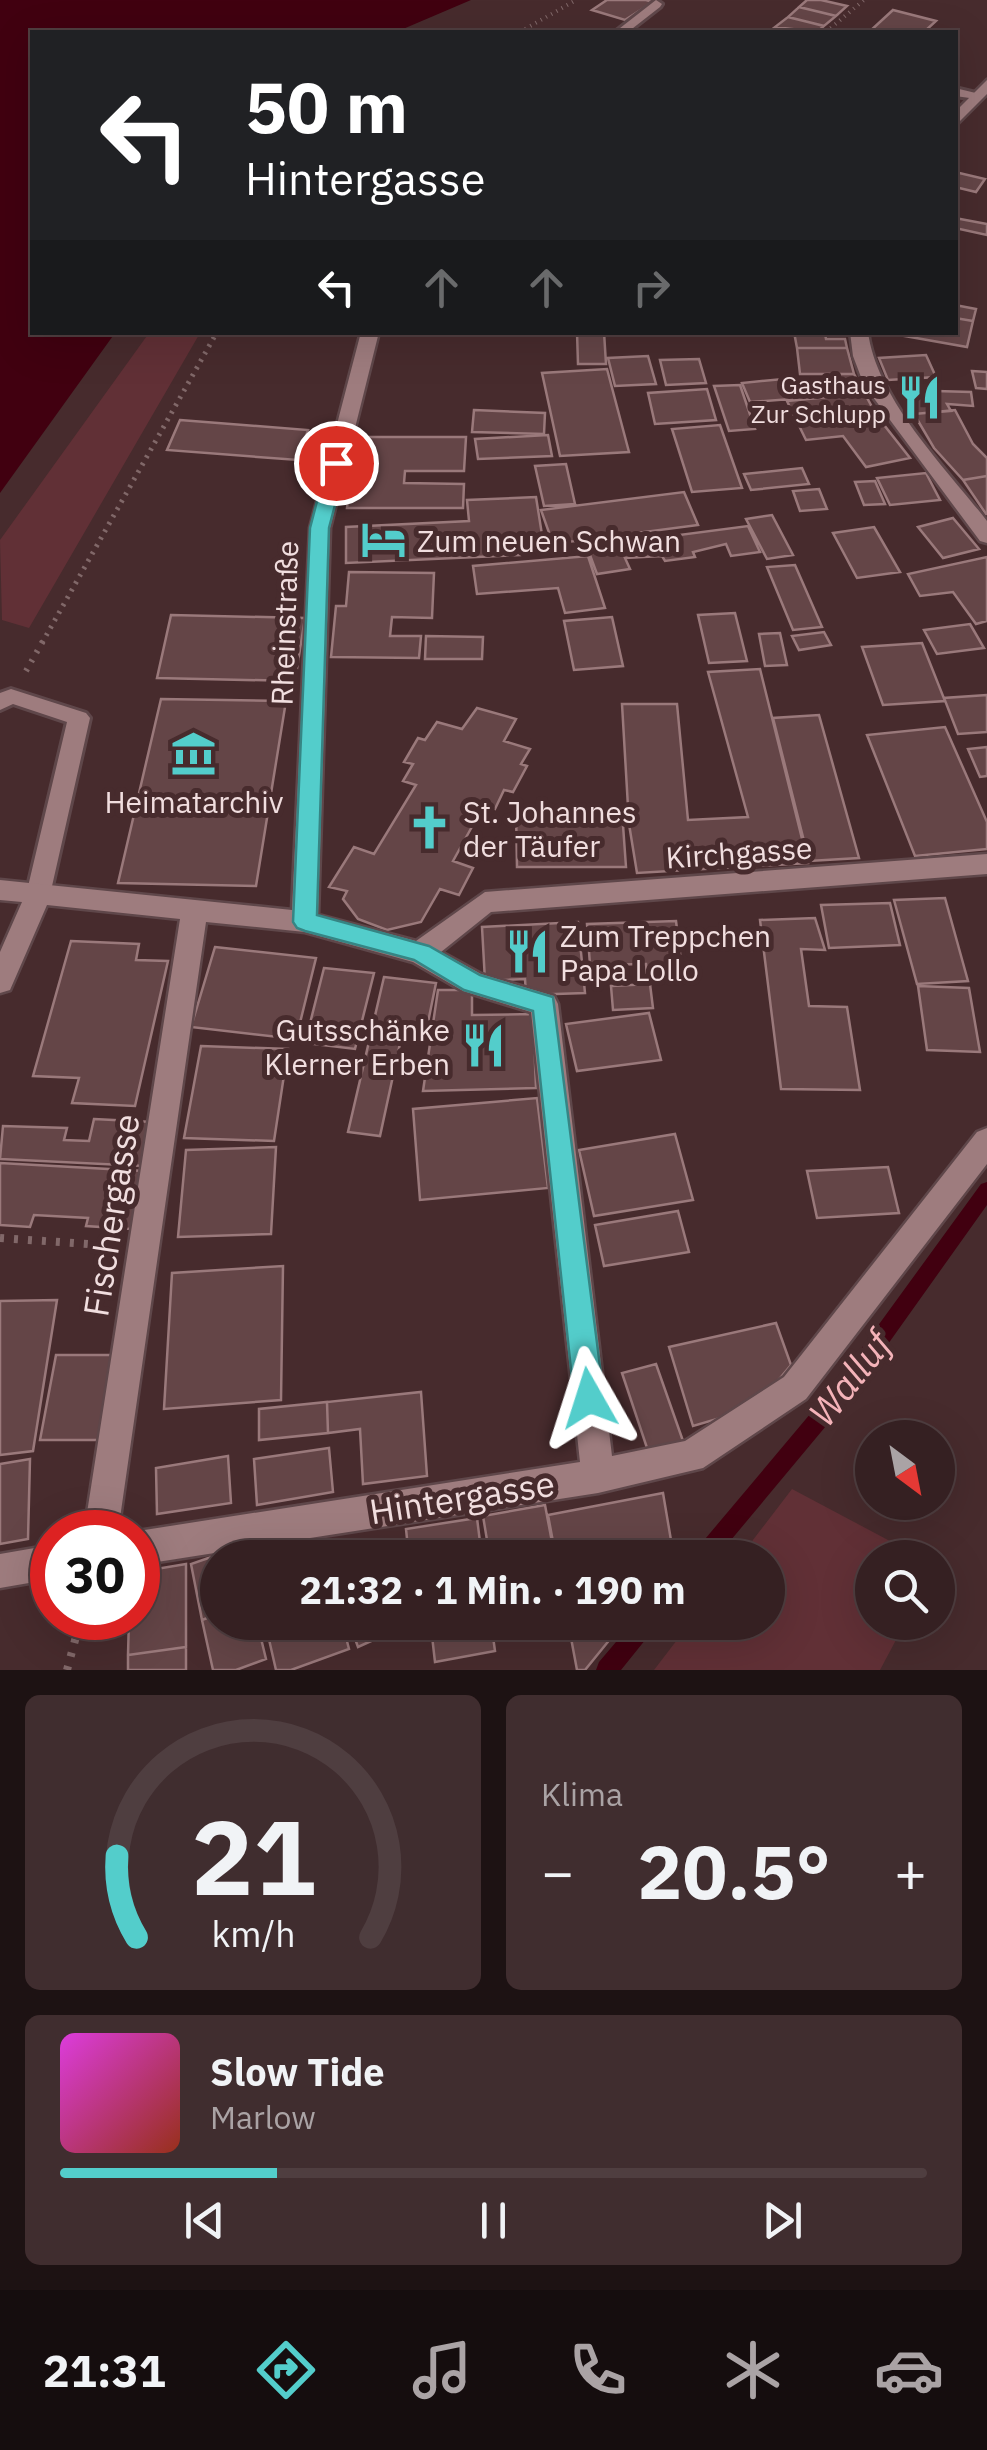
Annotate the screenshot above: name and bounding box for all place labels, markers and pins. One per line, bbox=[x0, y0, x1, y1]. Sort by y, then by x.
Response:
place label: Gasthaus Zur Schlupp bbox=[751, 368, 886, 430]
restaurant icon: Gasthaus Zur Schlupp bbox=[895, 374, 943, 422]
pin bbox=[294, 421, 379, 506]
hotel icon: Zum neuen Schwan bbox=[360, 516, 408, 564]
place label: Zum neuen Schwan bbox=[417, 521, 681, 560]
museum icon: Heimatarchiv bbox=[170, 730, 218, 778]
place label: Heimatarchiv bbox=[104, 782, 284, 821]
place label: St. Johannes der Täufer bbox=[463, 792, 637, 865]
church icon: St. Johannes der Täufer bbox=[406, 804, 454, 852]
place label: Zum Treppchen Papa Lollo bbox=[560, 916, 771, 989]
restaurant icon: Zum Treppchen Papa Lollo bbox=[503, 928, 551, 976]
place label: Gutsschänke Klerner Erben bbox=[264, 1010, 450, 1083]
restaurant icon: Gutsschänke Klerner Erben bbox=[459, 1022, 507, 1070]

